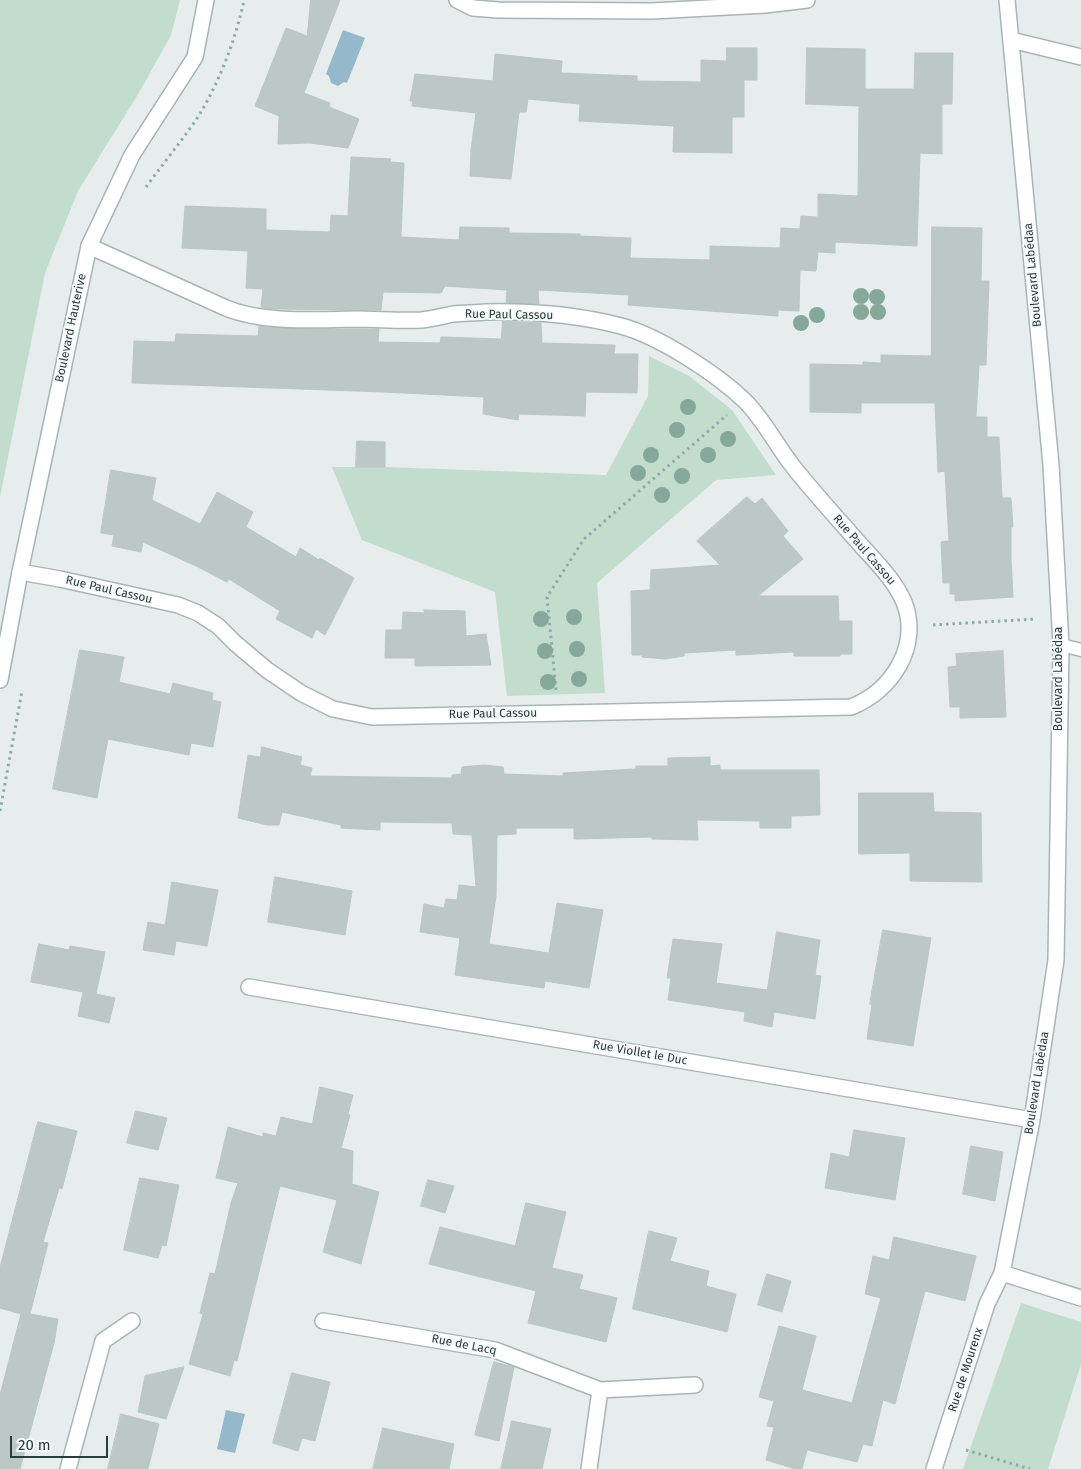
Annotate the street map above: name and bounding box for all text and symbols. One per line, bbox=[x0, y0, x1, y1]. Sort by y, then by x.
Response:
street label: Boulevard Labédaa bbox=[1021, 222, 1045, 328]
street label: Boulevard Hauterive bbox=[52, 272, 90, 384]
street label: Rue Paul Cassou bbox=[465, 307, 553, 323]
street label: Rue Paul Cassou bbox=[830, 512, 898, 588]
street label: Rue Paul Cassou bbox=[64, 573, 154, 607]
street label: Boulevard Labédaa bbox=[1052, 627, 1066, 731]
street label: Rue Paul Cassou bbox=[449, 706, 537, 722]
street label: Boulevard Labédaa bbox=[1022, 1030, 1052, 1136]
street label: Rue Viollet le Duc bbox=[592, 1038, 688, 1068]
street label: Rue de Mourenx bbox=[946, 1326, 986, 1414]
street label: Rue de Lacq bbox=[430, 1332, 498, 1358]
scale bar bbox=[12, 1426, 110, 1458]
text: 20 m bbox=[18, 1436, 51, 1454]

